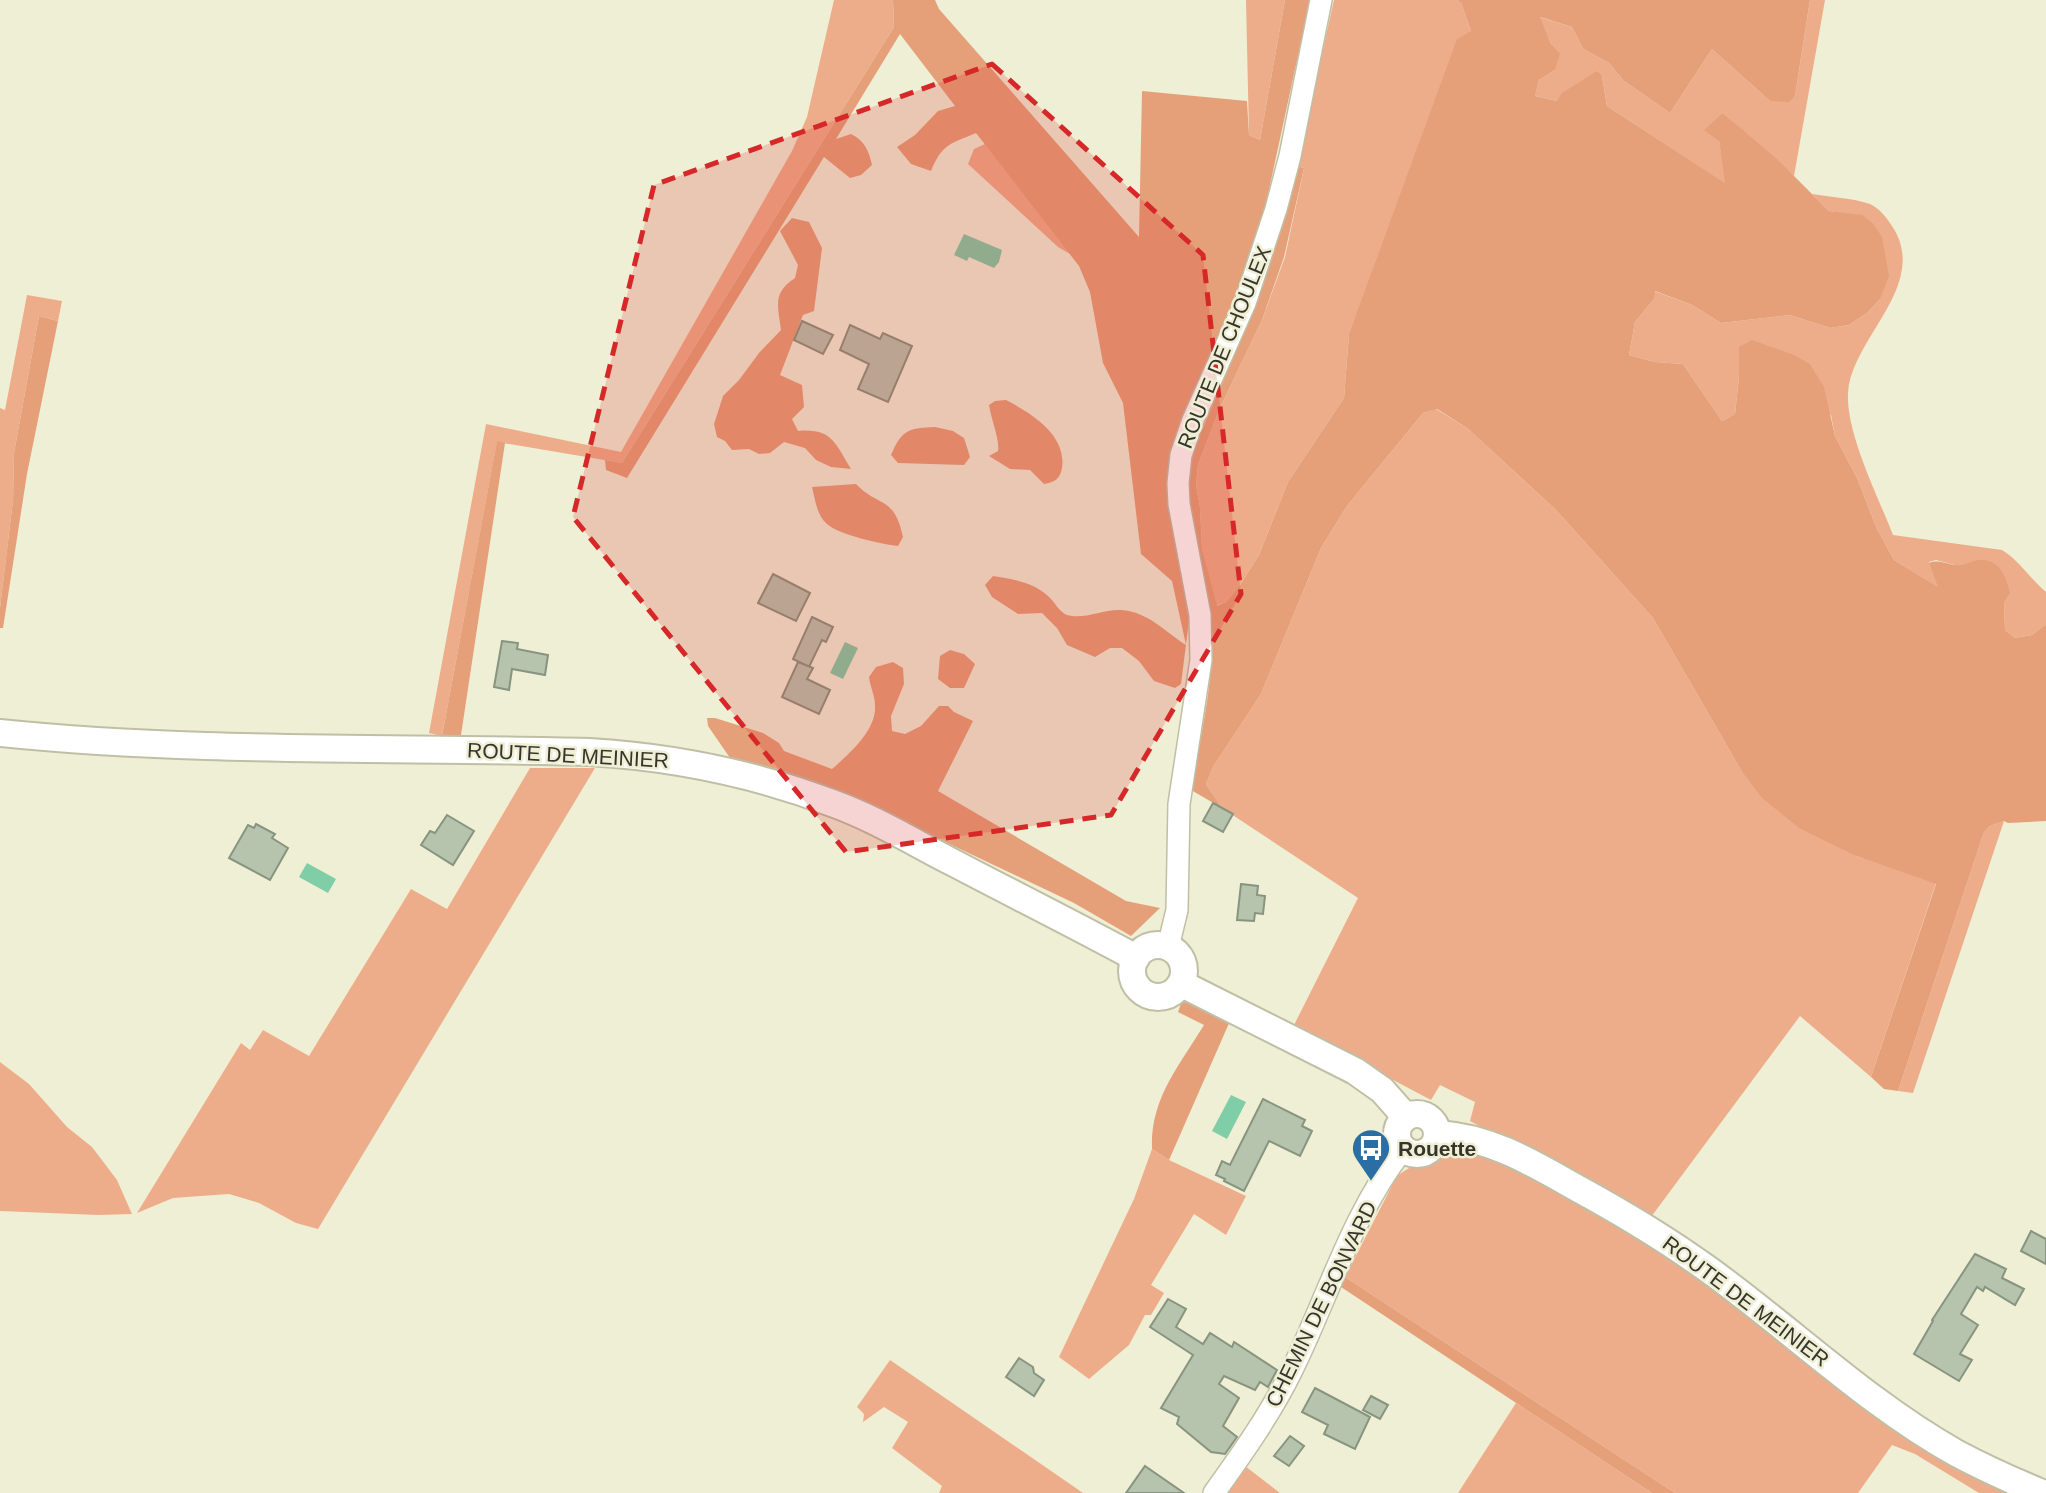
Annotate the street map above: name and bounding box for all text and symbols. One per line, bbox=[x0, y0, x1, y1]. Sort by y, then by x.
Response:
street label: ROUTE DE CHOULEX bbox=[1173, 243, 1275, 451]
street label: ROUTE DE MEINIER bbox=[467, 738, 669, 772]
bus stop icon: Rouette bbox=[1350, 1127, 1392, 1182]
place label: Rouette bbox=[1398, 1137, 1476, 1160]
street label: CHEMIN DE BONVARD bbox=[1261, 1197, 1381, 1411]
street label: ROUTE DE MEINIER bbox=[1658, 1231, 1834, 1371]

